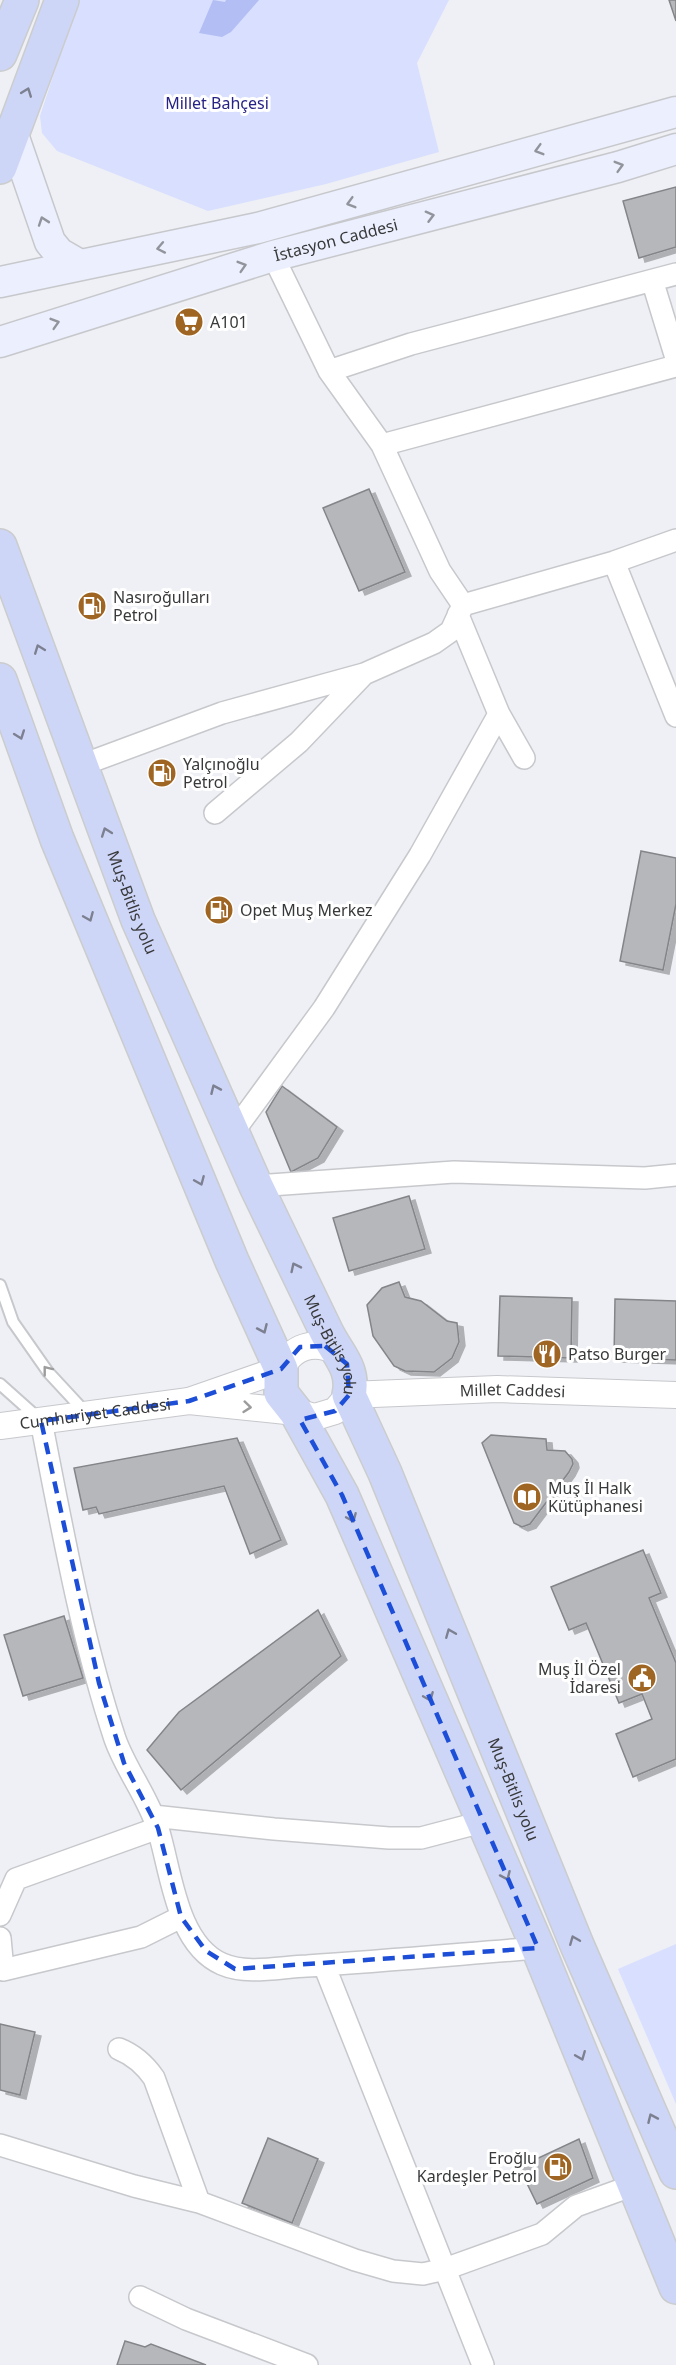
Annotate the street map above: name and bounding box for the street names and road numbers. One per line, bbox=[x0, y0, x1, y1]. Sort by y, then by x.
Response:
street label: İstasyon Caddesi bbox=[271, 213, 400, 266]
street label: Muş-Bitlis yolu bbox=[102, 847, 163, 957]
street label: Muş-Bitlis yolu bbox=[299, 1291, 361, 1396]
street label: Millet Caddesi bbox=[459, 1378, 566, 1402]
street label: Cumhuriyet Caddesi bbox=[18, 1393, 172, 1434]
street label: Muş-Bitlis yolu bbox=[483, 1734, 544, 1844]

